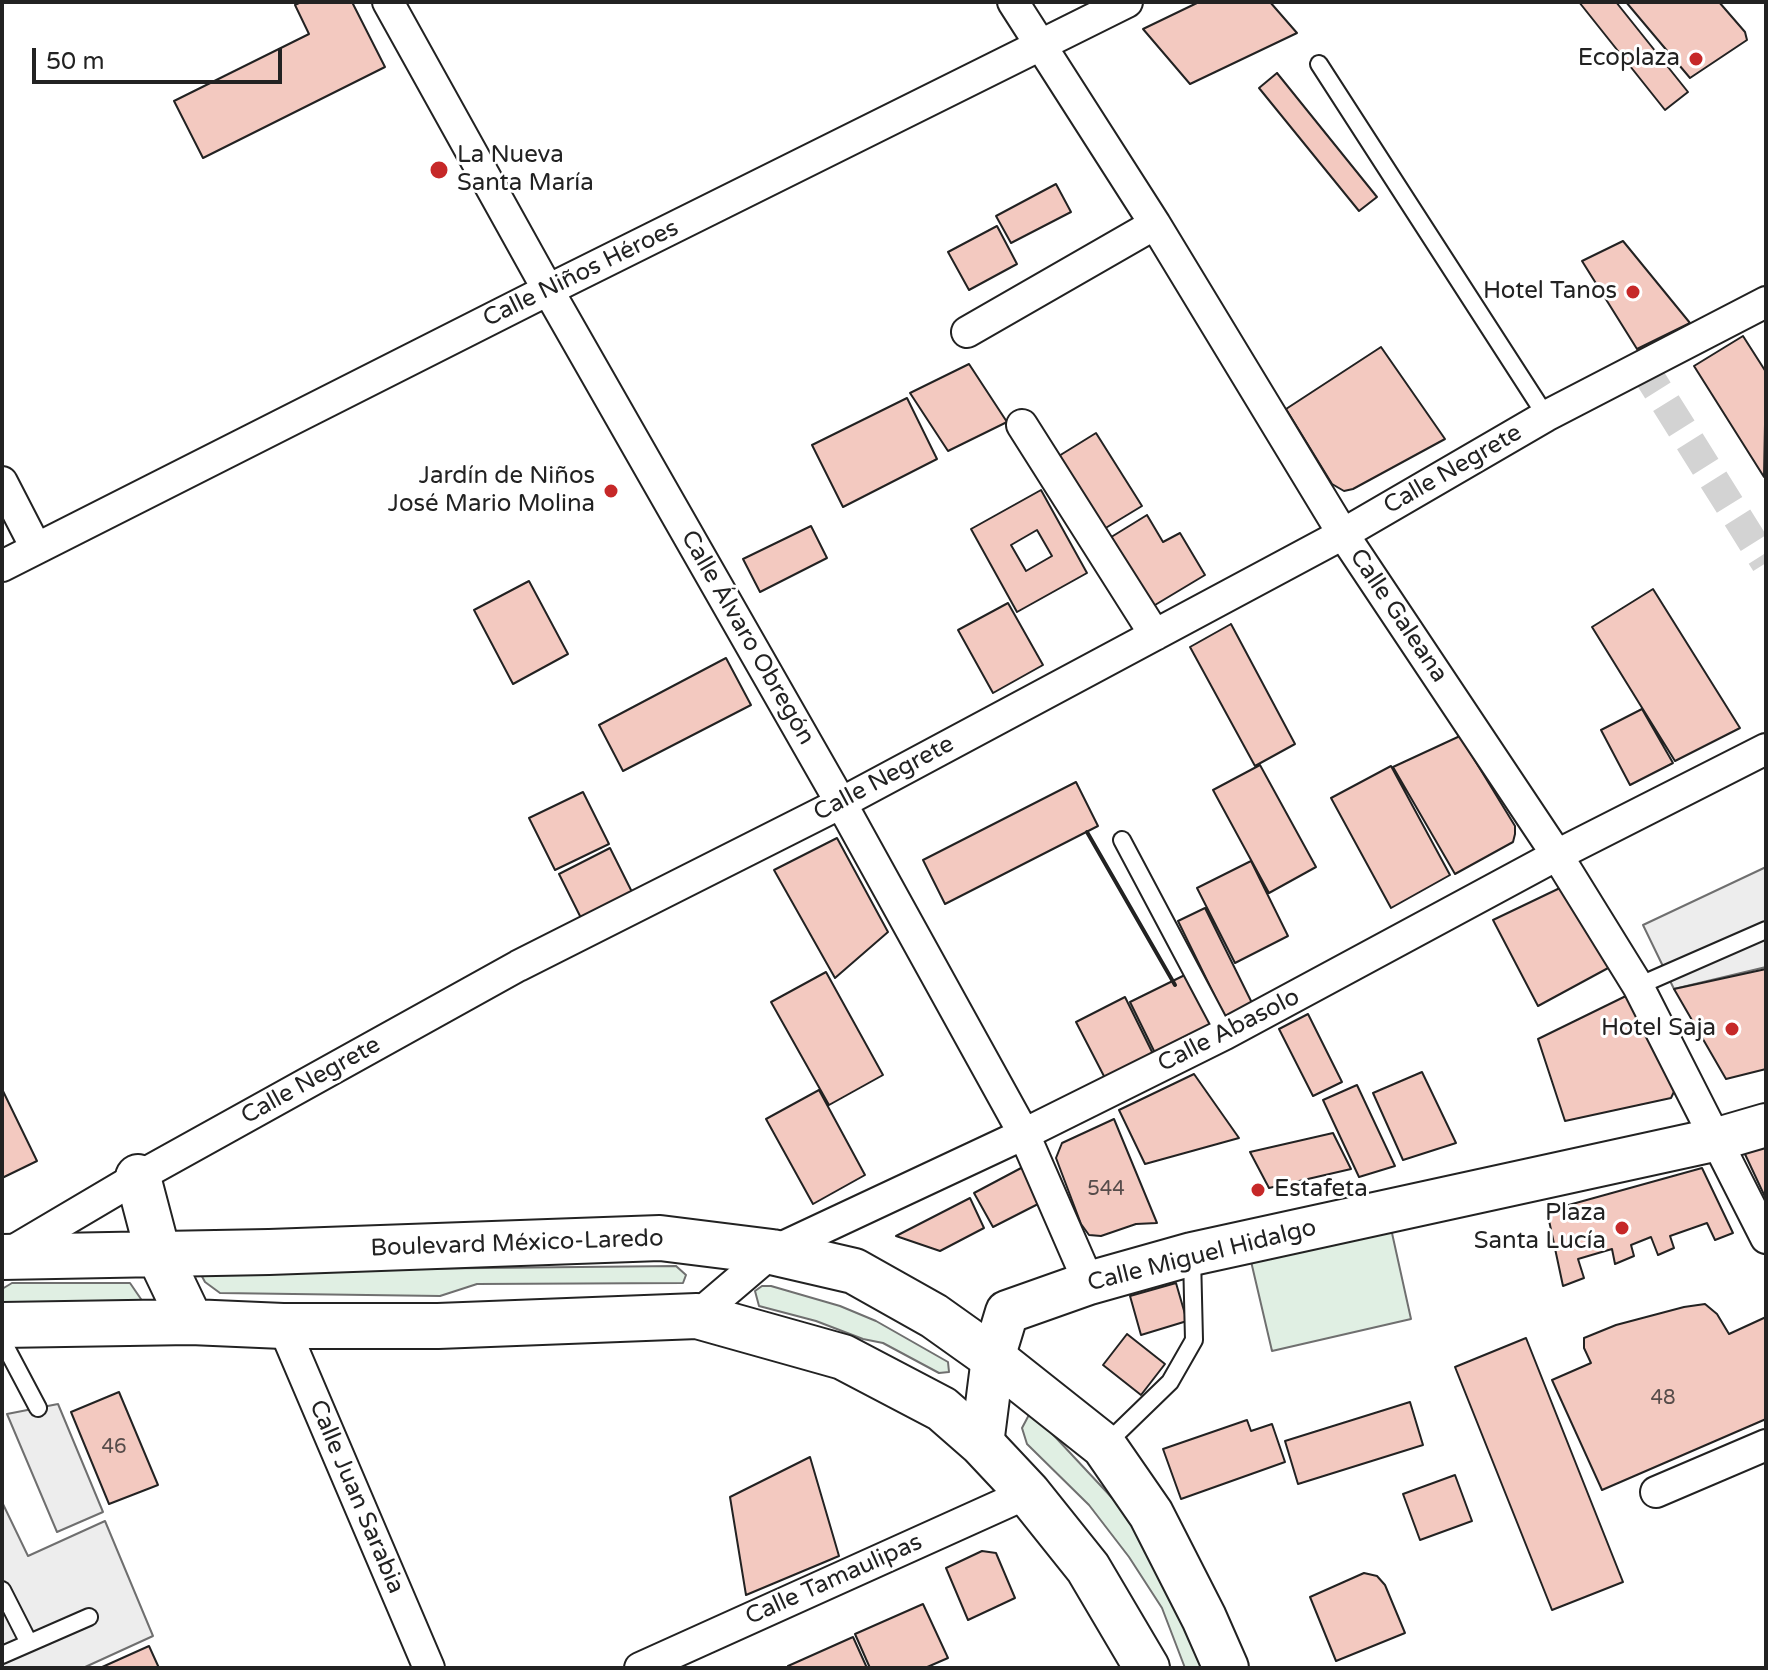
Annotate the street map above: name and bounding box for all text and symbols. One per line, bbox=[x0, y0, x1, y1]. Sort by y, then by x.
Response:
scale bar bbox=[36, 32, 286, 82]
place label: Ecoplaza bbox=[1578, 45, 1680, 73]
text: 50 m bbox=[46, 47, 104, 76]
marker: Ecoplaza bbox=[1687, 50, 1705, 68]
place label: La Nueva Santa María bbox=[457, 142, 594, 198]
marker: La Nueva Santa María bbox=[428, 159, 450, 181]
street label: Calle Niños Héroes bbox=[479, 214, 683, 334]
place label: Hotel Tanos bbox=[1483, 278, 1617, 306]
marker: Hotel Tanos bbox=[1624, 283, 1642, 301]
street label: Calle Negrete bbox=[1379, 419, 1527, 521]
place label: Jardín de Niños José Mario Molina bbox=[388, 463, 595, 519]
marker: Jardín de Niños José Mario Molina bbox=[602, 482, 620, 500]
street label: Calle Álvaro Obregón bbox=[674, 526, 820, 750]
street label: Calle Galeana bbox=[1343, 544, 1453, 688]
street label: Calle Negrete bbox=[809, 730, 959, 828]
street label: Calle Abasolo bbox=[1153, 983, 1305, 1079]
place label: Hotel Saja bbox=[1601, 1015, 1716, 1043]
marker: Hotel Saja bbox=[1723, 1020, 1741, 1038]
street label: Calle Negrete bbox=[236, 1031, 386, 1131]
place label: Estafeta bbox=[1274, 1176, 1368, 1204]
house number: 544 bbox=[1087, 1178, 1125, 1202]
marker: Estafeta bbox=[1249, 1181, 1267, 1199]
place label: Plaza Santa Lucía bbox=[1474, 1200, 1606, 1256]
street label: Calle Miguel Hidalgo bbox=[1085, 1214, 1319, 1298]
marker: Plaza Santa Lucía bbox=[1613, 1219, 1631, 1237]
street label: Boulevard México-Laredo bbox=[370, 1224, 664, 1264]
house number: 48 bbox=[1650, 1387, 1676, 1411]
street label: Calle Juan Sarabia bbox=[302, 1396, 410, 1598]
house number: 46 bbox=[101, 1436, 127, 1460]
street label: Calle Tamaulipas bbox=[741, 1528, 927, 1632]

